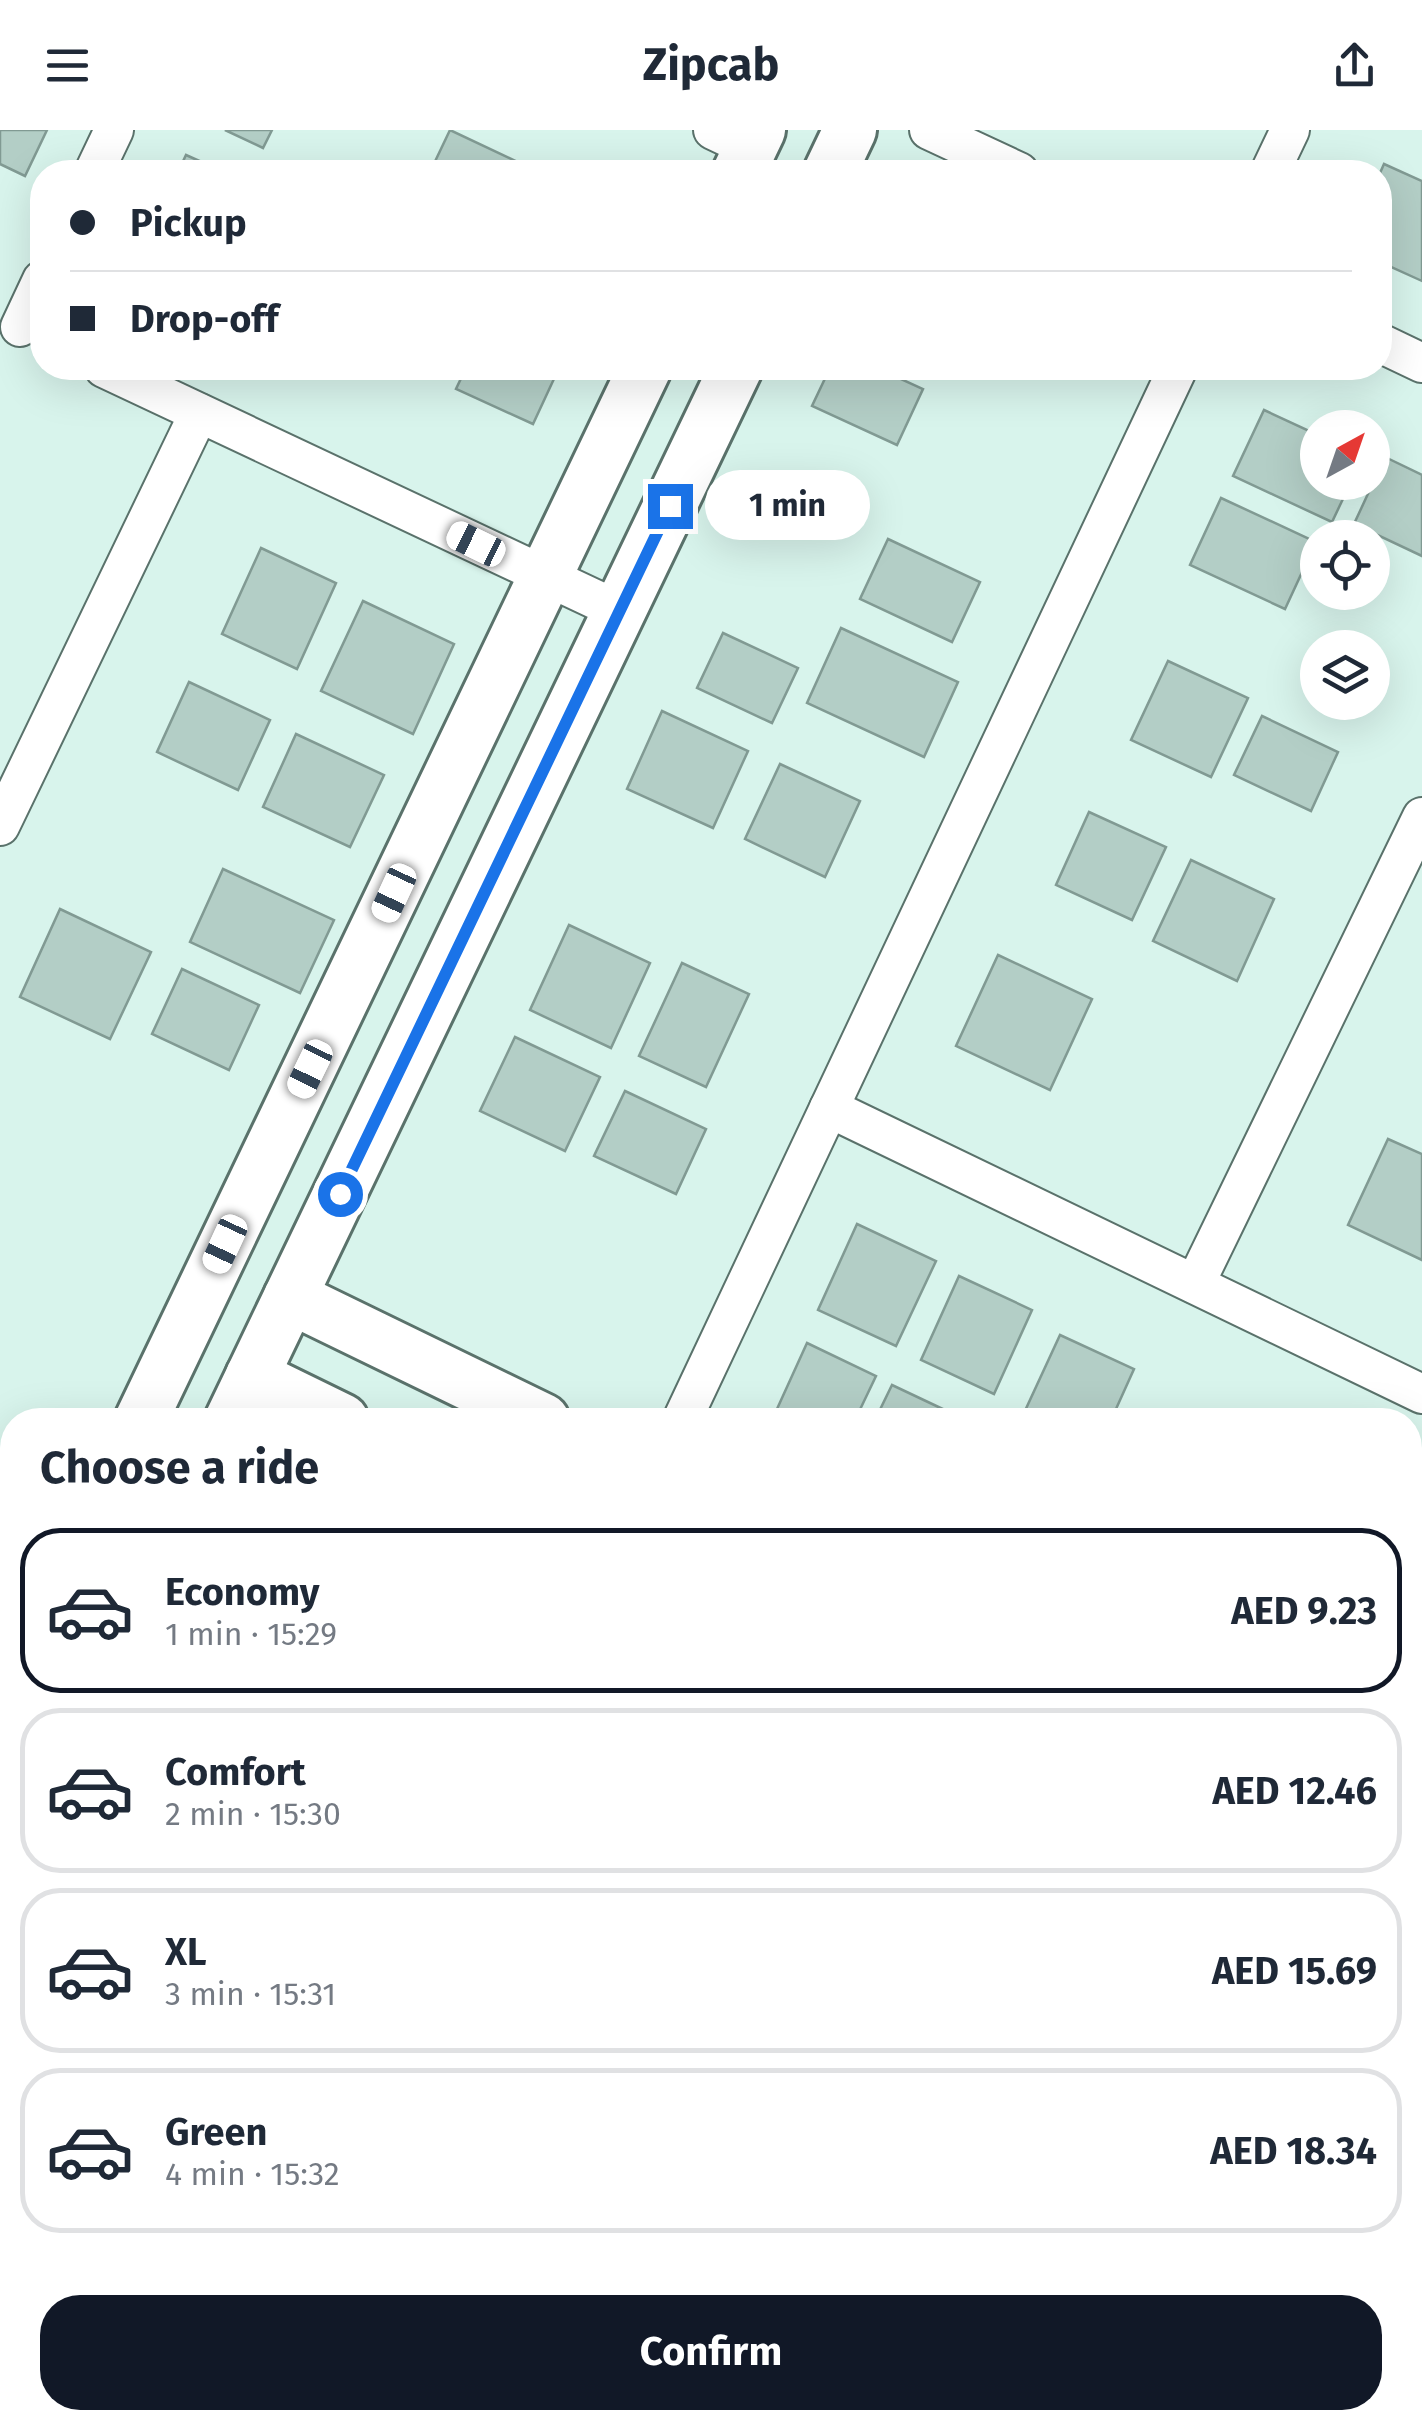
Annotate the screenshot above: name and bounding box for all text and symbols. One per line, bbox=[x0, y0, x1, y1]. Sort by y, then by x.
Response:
icon: menu bbox=[40, 38, 95, 93]
text: Zipcab bbox=[643, 38, 779, 92]
icon: share bbox=[1327, 38, 1382, 93]
text: Pickup bbox=[130, 200, 247, 246]
text: Drop-off bbox=[130, 296, 278, 342]
north arrow bbox=[1300, 410, 1390, 500]
map controls bbox=[1300, 410, 1390, 720]
callout: 1 min bbox=[705, 471, 870, 541]
route end bbox=[648, 484, 693, 529]
text: 1 min bbox=[749, 486, 826, 524]
car bbox=[442, 517, 510, 571]
button: locate bbox=[1300, 520, 1390, 610]
button: layers bbox=[1300, 630, 1390, 720]
car bbox=[368, 859, 420, 927]
car bbox=[283, 1035, 337, 1103]
route start bbox=[318, 1172, 363, 1217]
car bbox=[199, 1210, 251, 1278]
text: Choose a ride bbox=[40, 1441, 319, 1495]
icon: car bbox=[45, 1566, 135, 1656]
text: Economy bbox=[165, 1569, 320, 1615]
text: AED 9.23 bbox=[1231, 1588, 1377, 1634]
text: 1 min · 15:29 bbox=[165, 1615, 337, 1653]
icon: car bbox=[45, 1746, 135, 1836]
text: Comfort bbox=[165, 1749, 306, 1795]
text: AED 12.46 bbox=[1212, 1768, 1377, 1814]
text: 2 min · 15:30 bbox=[165, 1795, 341, 1833]
icon: car bbox=[45, 1926, 135, 2016]
text: XL bbox=[165, 1929, 207, 1975]
text: AED 15.69 bbox=[1212, 1948, 1377, 1994]
text: 3 min · 15:31 bbox=[165, 1975, 336, 2013]
icon: car bbox=[45, 2106, 135, 2196]
text: Green bbox=[165, 2109, 268, 2155]
text: AED 18.34 bbox=[1210, 2128, 1377, 2174]
text: 4 min · 15:32 bbox=[165, 2155, 340, 2193]
button: Confirm bbox=[40, 2295, 1382, 2410]

